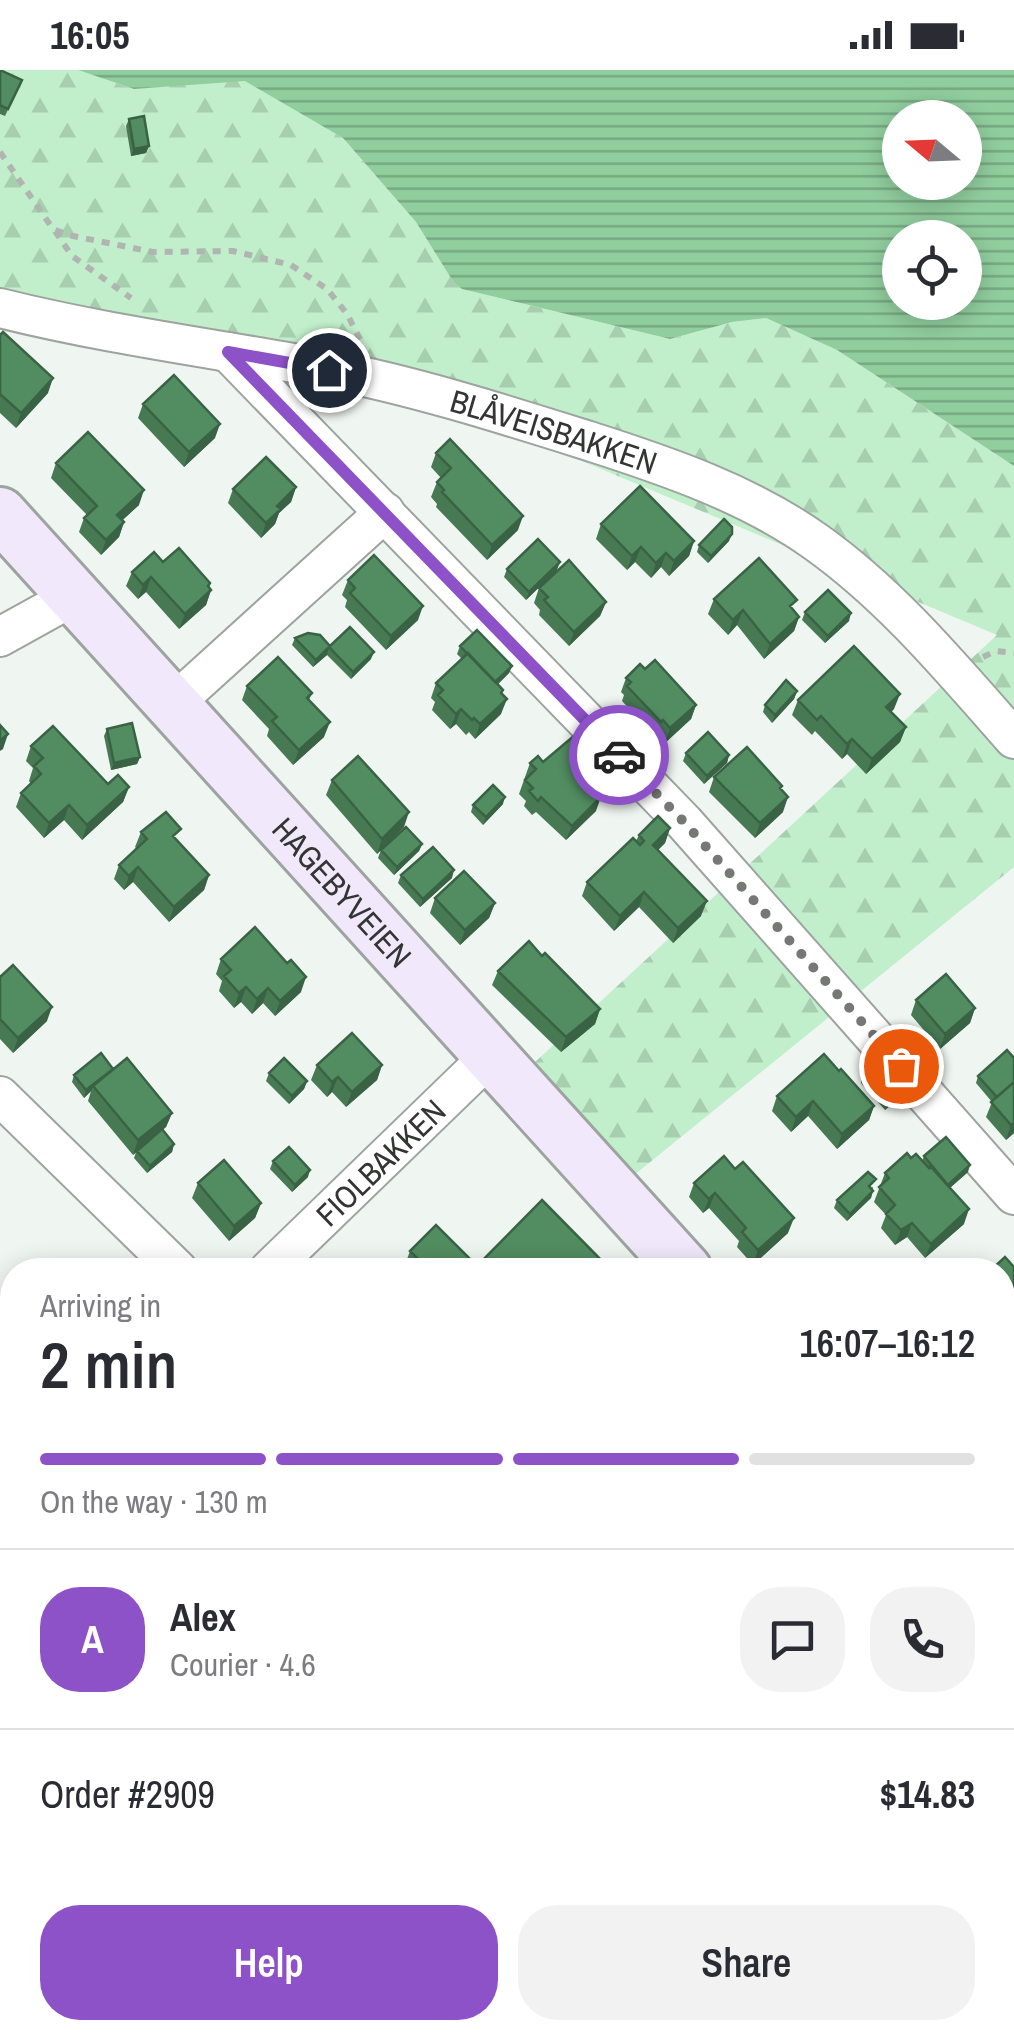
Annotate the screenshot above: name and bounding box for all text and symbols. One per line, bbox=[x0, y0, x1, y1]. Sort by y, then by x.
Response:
text: 16:05 bbox=[50, 10, 130, 61]
north arrow bbox=[882, 100, 982, 200]
map controls bbox=[882, 100, 982, 320]
button: locate bbox=[882, 220, 982, 320]
pin bbox=[287, 328, 372, 413]
icon: home bbox=[302, 343, 357, 398]
street label: BLÅVEISBAKKEN bbox=[446, 379, 663, 484]
courier bbox=[569, 705, 669, 805]
icon: car bbox=[592, 728, 647, 783]
street label: HAGEBYVEIEN bbox=[263, 808, 422, 976]
pin bbox=[859, 1024, 944, 1109]
icon: bag bbox=[874, 1039, 929, 1094]
street label: FIOLBAKKEN bbox=[306, 1089, 455, 1235]
text: Arriving in bbox=[40, 1284, 161, 1327]
text: 16:07–16:12 bbox=[799, 1318, 975, 1369]
text: 2 min bbox=[40, 1321, 177, 1408]
text: On the way · 130 m bbox=[40, 1480, 268, 1523]
button: chat bbox=[740, 1587, 845, 1692]
button: phone bbox=[870, 1587, 975, 1692]
text: Alex bbox=[170, 1592, 236, 1643]
text: A bbox=[81, 1614, 104, 1665]
text: Courier · 4.6 bbox=[170, 1643, 316, 1686]
text: Order #2909 bbox=[40, 1769, 215, 1820]
text: $14.83 bbox=[880, 1769, 975, 1820]
button: Help bbox=[40, 1905, 498, 2020]
button: Share bbox=[518, 1905, 975, 2020]

